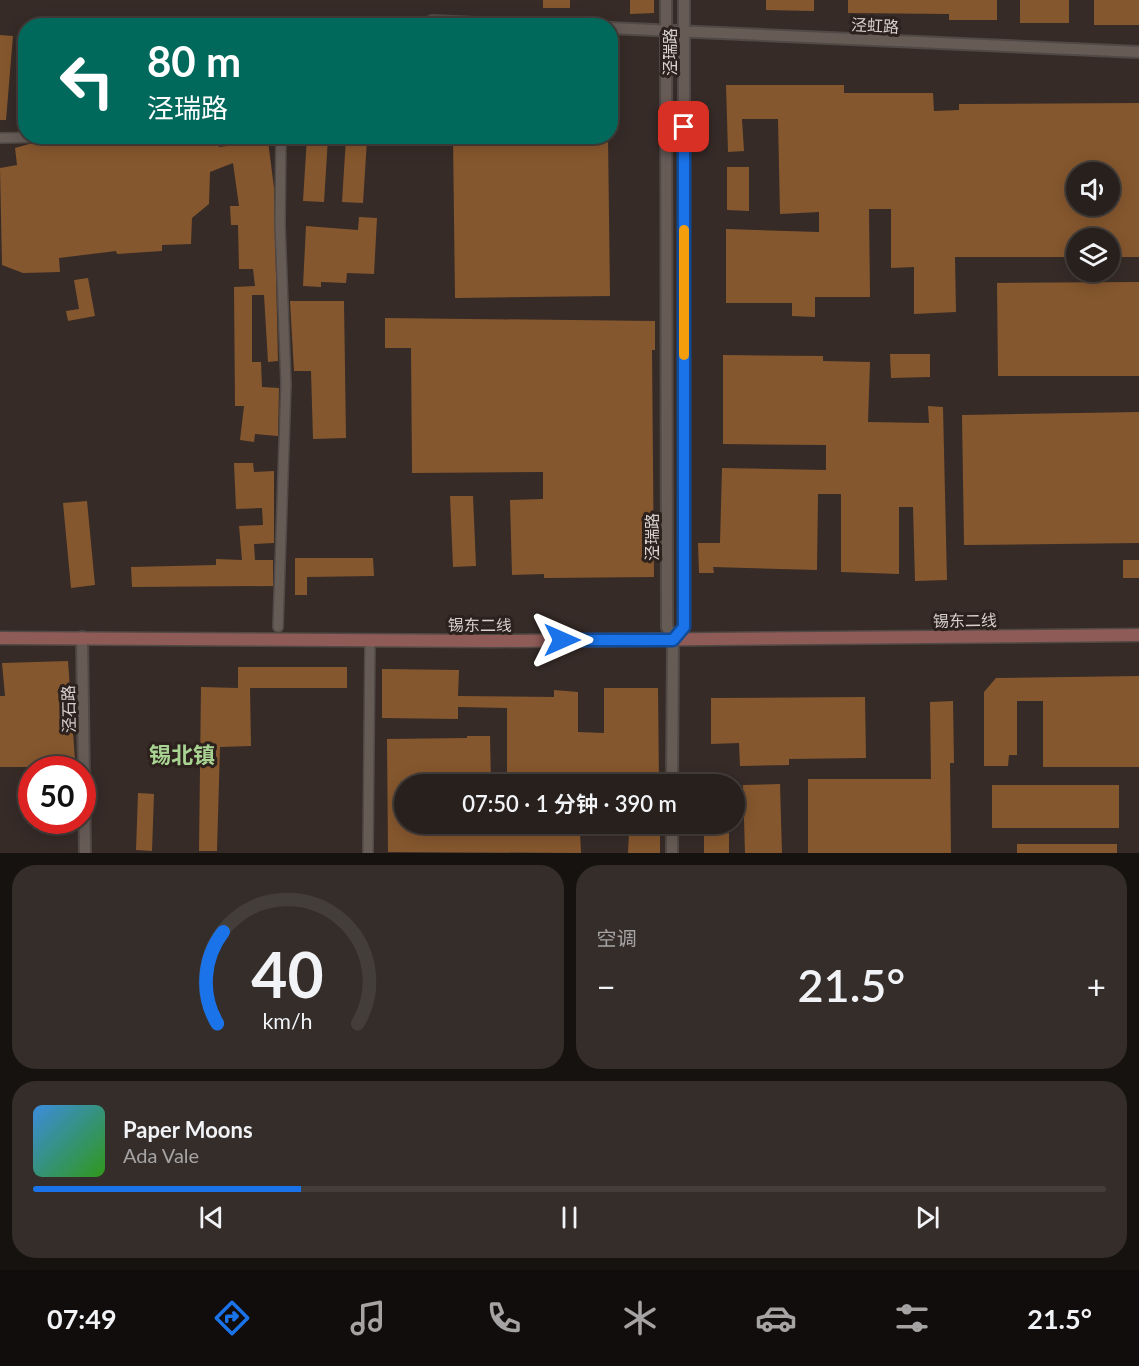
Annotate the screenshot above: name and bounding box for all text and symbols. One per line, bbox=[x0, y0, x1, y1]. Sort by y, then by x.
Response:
street label: 泾虹路 bbox=[851, 14, 899, 36]
street label: 泾瑞路 bbox=[660, 28, 679, 76]
text: 80 m bbox=[147, 36, 241, 86]
icon: left bbox=[48, 42, 126, 120]
text: 泾瑞路 bbox=[147, 91, 228, 124]
pin bbox=[658, 101, 709, 152]
icon: arrive bbox=[667, 110, 700, 143]
map controls bbox=[1066, 162, 1120, 282]
button: sound bbox=[1066, 162, 1120, 216]
button: layers bbox=[1066, 228, 1120, 282]
street label: 泾瑞路 bbox=[642, 513, 661, 561]
position arrow bbox=[530, 608, 594, 672]
street label: 锡东二线 bbox=[933, 610, 997, 630]
street label: 锡东二线 bbox=[448, 615, 512, 634]
street label: 泾石路 bbox=[58, 685, 78, 733]
district label: 锡北镇 bbox=[149, 741, 215, 768]
speed limit sign: 50 bbox=[18, 756, 96, 834]
text: 07:50 · 1 分钟 · 390 m bbox=[462, 790, 677, 817]
text: 空调 bbox=[597, 926, 637, 950]
text: 40 bbox=[252, 936, 324, 1011]
text: 21.5° bbox=[797, 958, 905, 1012]
text: − bbox=[597, 966, 616, 1006]
text: + bbox=[1087, 966, 1106, 1006]
text: km/h bbox=[263, 1008, 313, 1034]
text: Paper Moons bbox=[123, 1116, 253, 1143]
text: Ada Vale bbox=[123, 1143, 199, 1167]
icon: previous bbox=[195, 1201, 228, 1234]
icon: pause bbox=[553, 1201, 586, 1234]
icon: next bbox=[911, 1201, 944, 1234]
icon: directions bbox=[211, 1297, 253, 1339]
icon: music bbox=[347, 1297, 389, 1339]
icon: phone bbox=[483, 1297, 525, 1339]
icon: climate bbox=[619, 1297, 661, 1339]
icon: car bbox=[755, 1297, 797, 1339]
icon: filters bbox=[891, 1297, 933, 1339]
text: 07:49 bbox=[47, 1302, 117, 1335]
text: 21.5° bbox=[1027, 1302, 1092, 1335]

